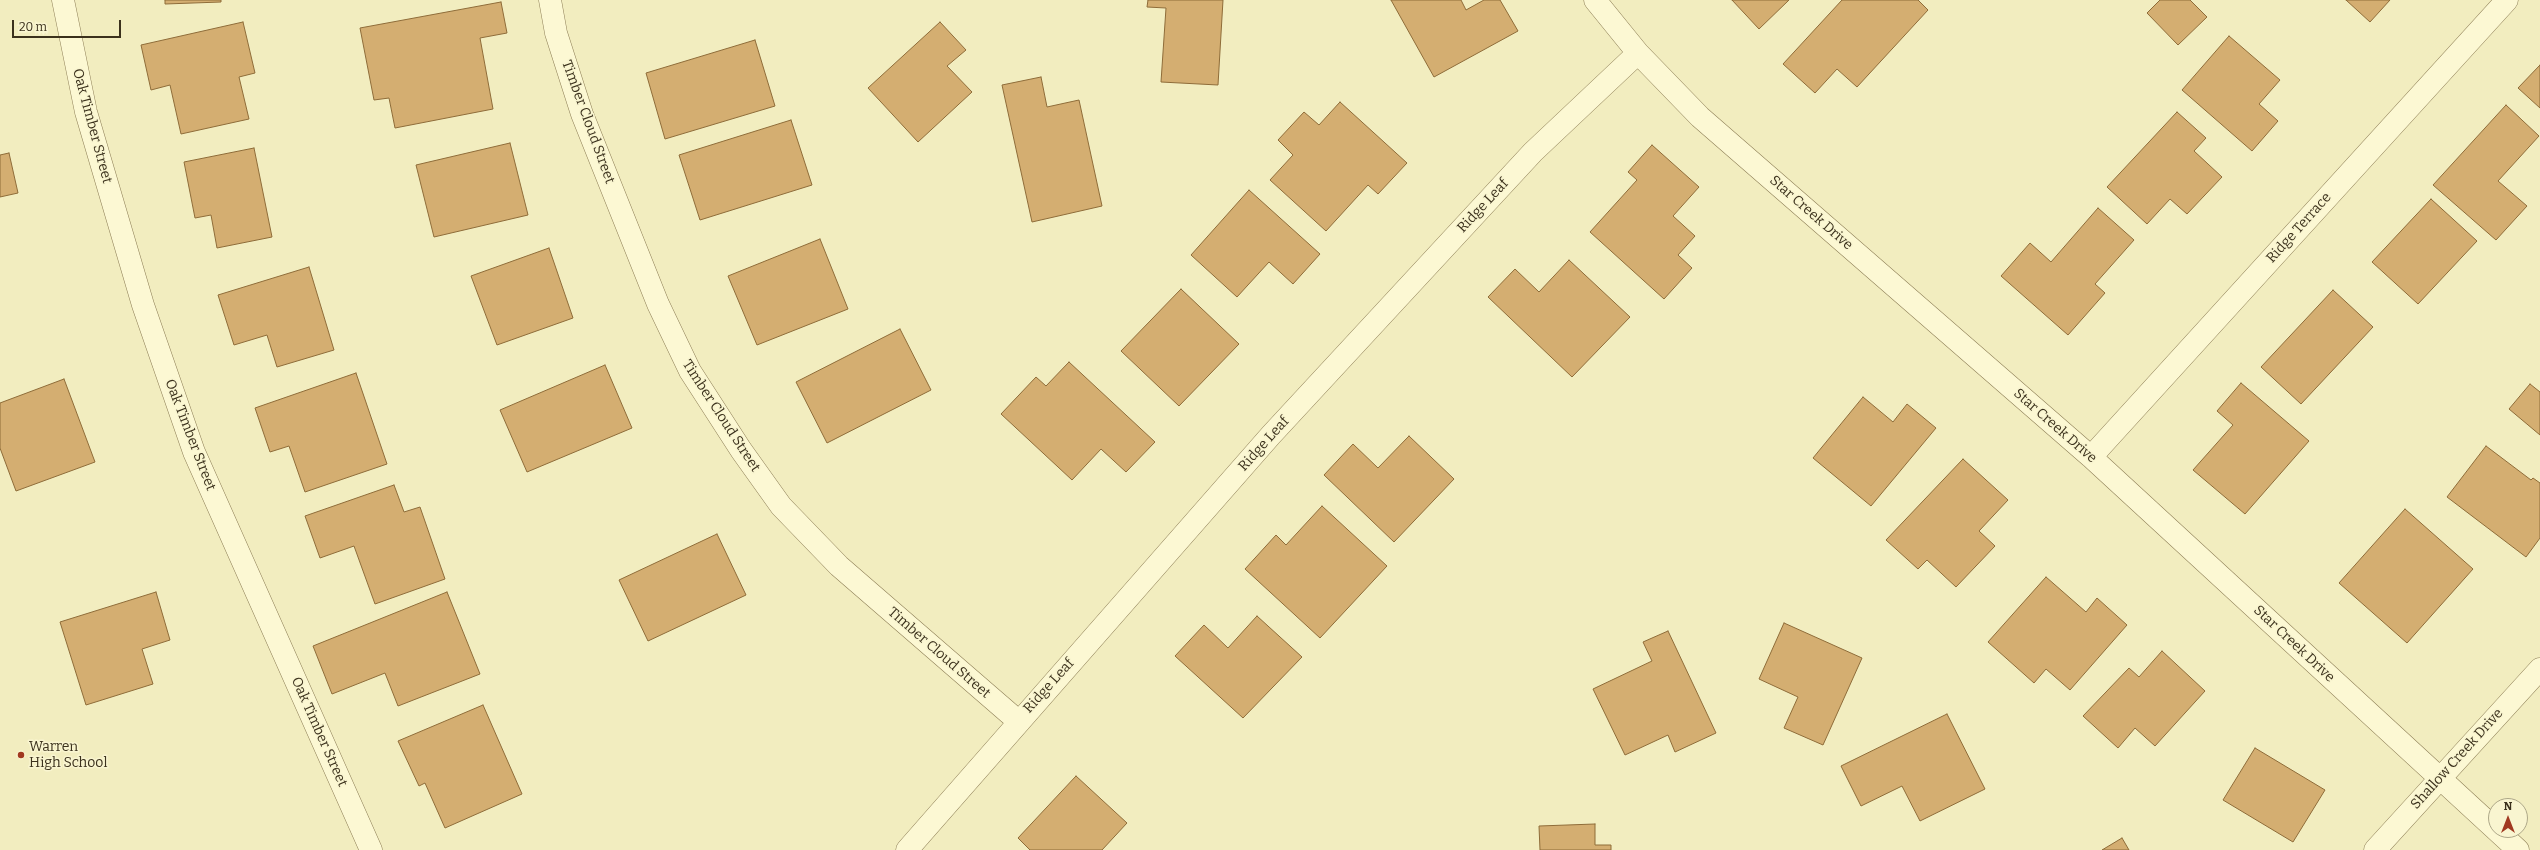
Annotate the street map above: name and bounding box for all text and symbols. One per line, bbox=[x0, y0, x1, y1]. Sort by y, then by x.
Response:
scale bar bbox=[14, 12, 123, 38]
text: 20 m bbox=[19, 20, 47, 34]
street label: Timber Cloud Street bbox=[558, 58, 618, 186]
street label: Oak Timber Street bbox=[69, 67, 115, 185]
street label: Star Creek Drive bbox=[1766, 172, 1856, 254]
street label: Ridge Leaf bbox=[1454, 176, 1512, 236]
street label: Ridge Terrace bbox=[2263, 189, 2335, 267]
street label: Timber Cloud Street bbox=[679, 357, 763, 475]
street label: Oak Timber Street bbox=[161, 377, 219, 493]
street label: Star Creek Drive bbox=[2010, 385, 2100, 467]
street label: Ridge Leaf bbox=[1235, 413, 1293, 475]
street label: Star Creek Drive bbox=[2250, 602, 2338, 686]
street label: Timber Cloud Street bbox=[884, 604, 994, 702]
street label: Ridge Leaf bbox=[1020, 655, 1078, 717]
street label: Oak Timber Street bbox=[287, 675, 351, 789]
street label: Shallow Creek Drive bbox=[2407, 705, 2507, 813]
place label: Warren High School bbox=[29, 739, 107, 772]
marker: Warren High School bbox=[16, 750, 26, 760]
north arrow bbox=[2488, 798, 2528, 838]
text: N bbox=[2504, 800, 2512, 813]

